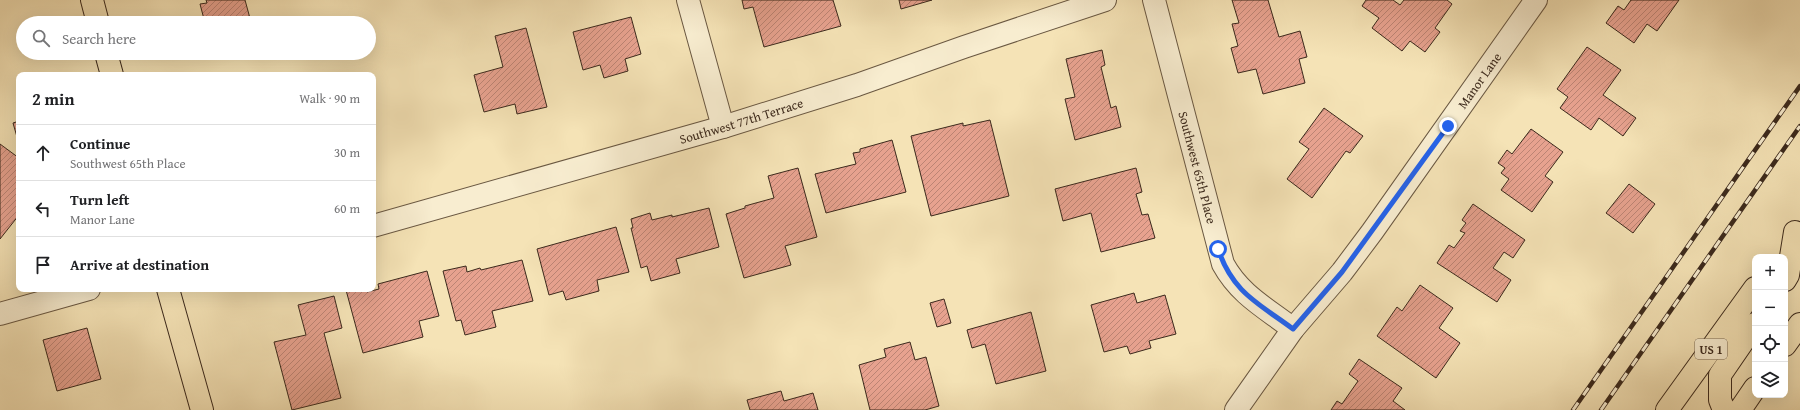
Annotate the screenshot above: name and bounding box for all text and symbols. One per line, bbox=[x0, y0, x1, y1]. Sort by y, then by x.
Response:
search box bbox=[16, 16, 376, 60]
icon: search bbox=[30, 27, 52, 49]
text: Search here bbox=[62, 28, 136, 49]
street label: Manor Lane bbox=[1453, 48, 1506, 112]
text: 2 min bbox=[32, 86, 74, 111]
text: Walk · 90 m bbox=[299, 89, 360, 108]
street label: Southwest 77th Terrace bbox=[677, 93, 806, 148]
street label: Southwest 65th Place bbox=[1174, 109, 1222, 226]
route end bbox=[1439, 117, 1457, 135]
text: Continue bbox=[70, 133, 131, 154]
icon: ahead bbox=[32, 142, 54, 164]
text: 30 m bbox=[334, 143, 360, 162]
text: Southwest 65th Place bbox=[70, 154, 186, 173]
text: Turn left bbox=[70, 189, 129, 210]
icon: left bbox=[32, 198, 54, 220]
text: 60 m bbox=[334, 199, 360, 218]
text: Manor Lane bbox=[70, 210, 135, 229]
route start bbox=[1209, 240, 1227, 258]
icon: arrive bbox=[32, 254, 54, 276]
text: Arrive at destination bbox=[70, 254, 209, 275]
map controls bbox=[1752, 254, 1788, 398]
button: + bbox=[1752, 254, 1788, 290]
button: − bbox=[1752, 290, 1788, 326]
button: locate bbox=[1752, 326, 1788, 362]
road number: US 1 bbox=[1695, 339, 1727, 359]
button: layers bbox=[1752, 362, 1788, 398]

